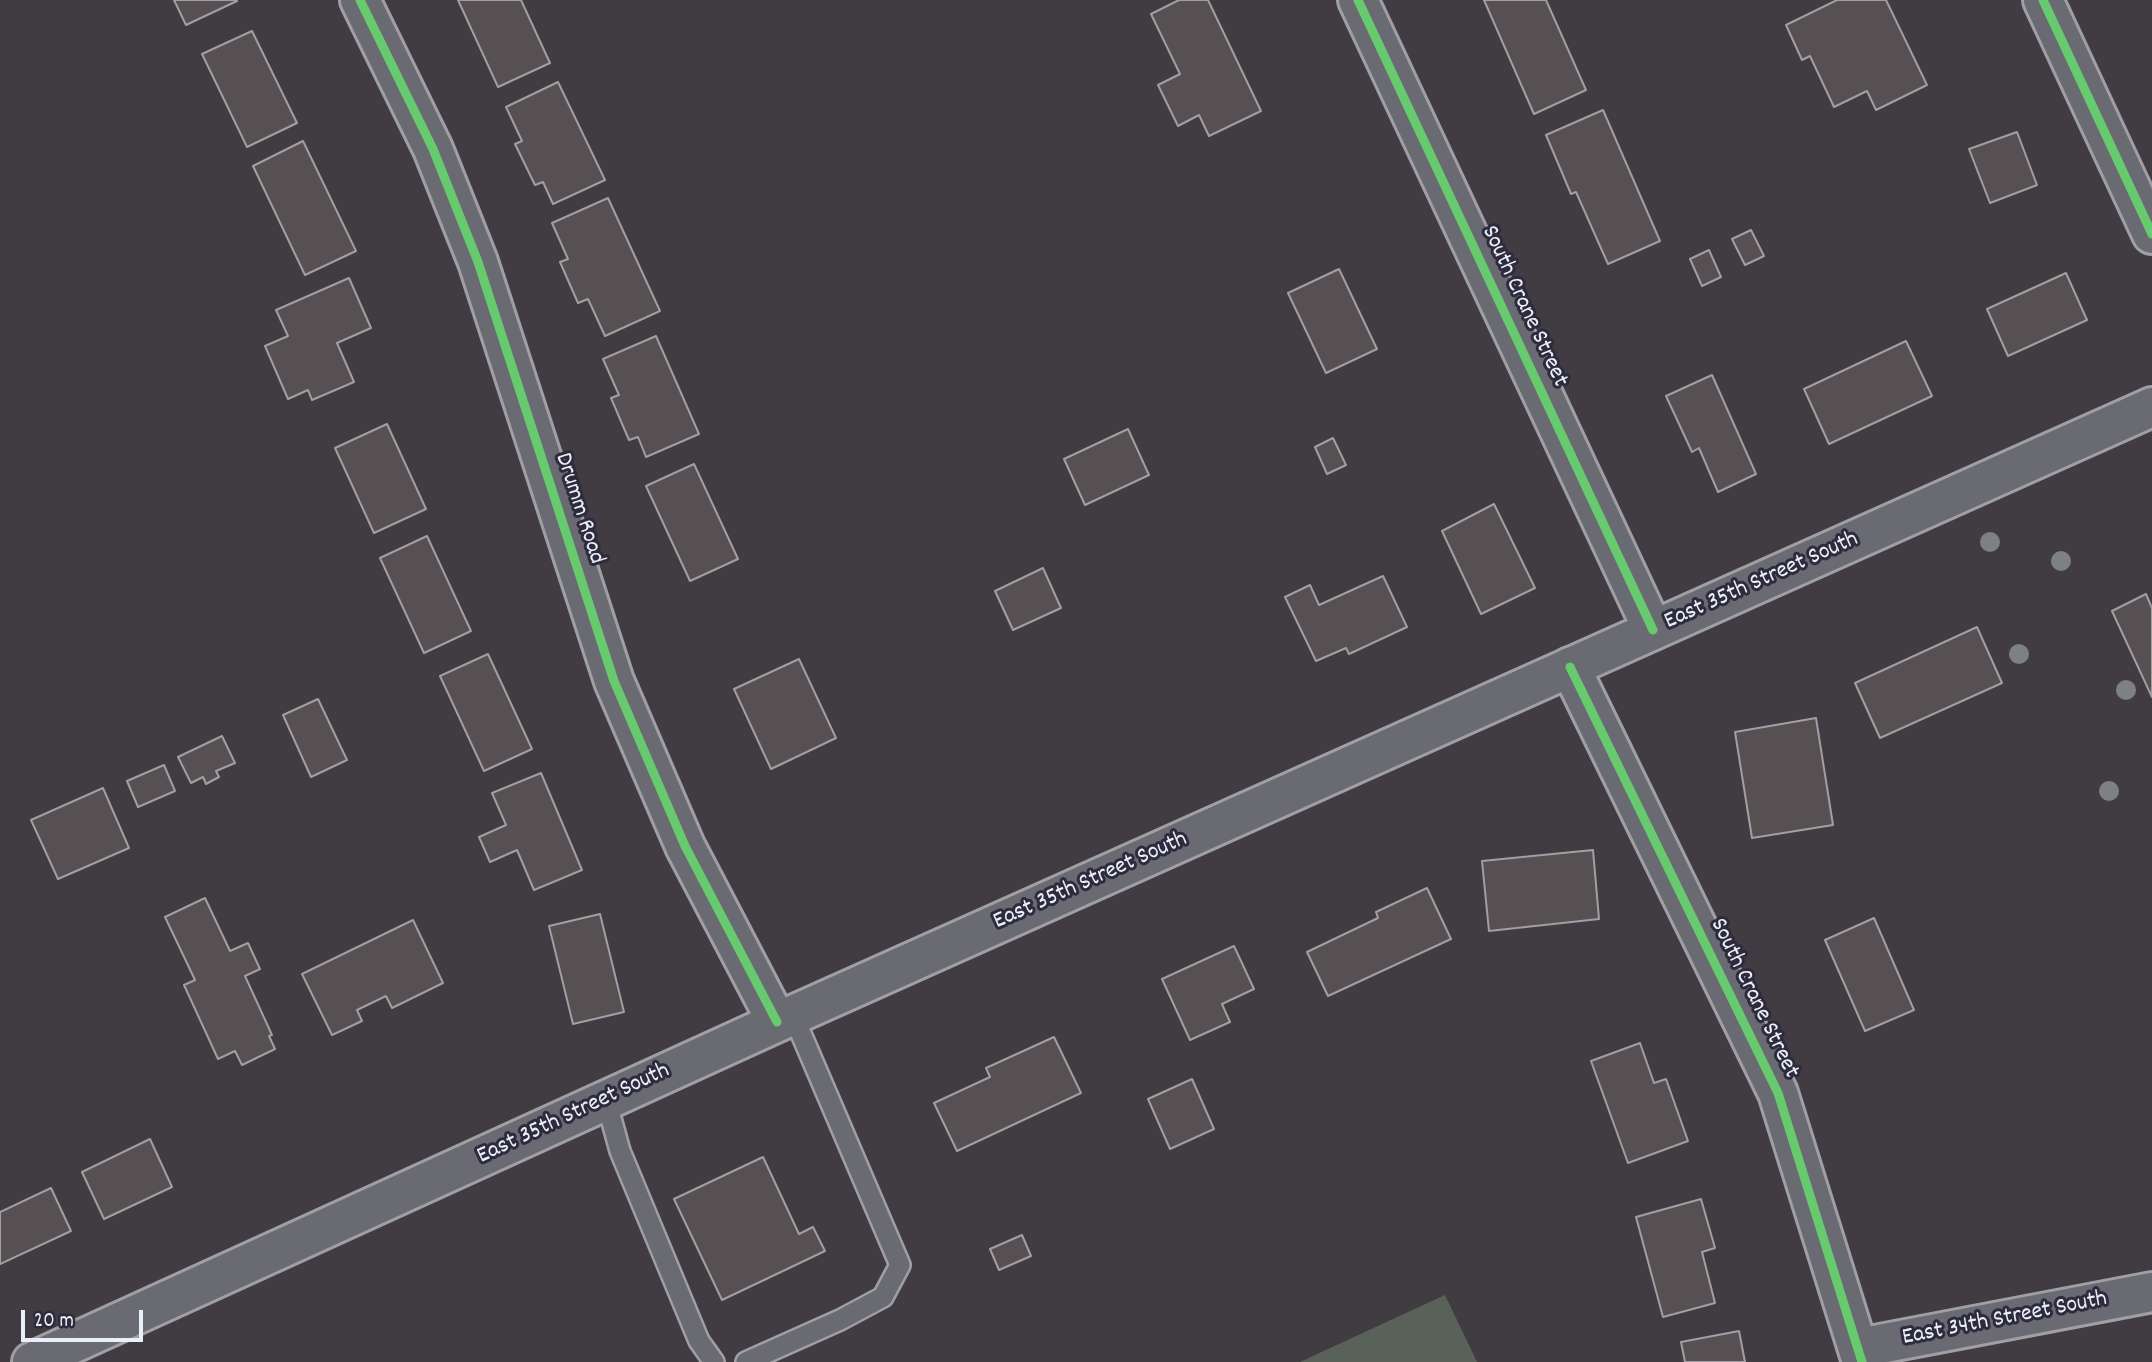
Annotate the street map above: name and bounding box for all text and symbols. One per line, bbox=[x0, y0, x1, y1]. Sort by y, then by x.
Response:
street label: South Crane Street bbox=[1473, 222, 1573, 392]
street label: Drumm Road bbox=[547, 450, 609, 568]
street label: East 35th Street South bbox=[1661, 526, 1863, 638]
street label: East 35th Street South bbox=[990, 826, 1192, 938]
street label: South Crane Street bbox=[1702, 914, 1804, 1084]
street label: East 35th Street South bbox=[473, 1058, 675, 1172]
street label: East 34th Street South bbox=[1900, 1286, 2110, 1354]
scale bar bbox=[24, 1296, 147, 1340]
text: 20 m bbox=[34, 1307, 74, 1337]

